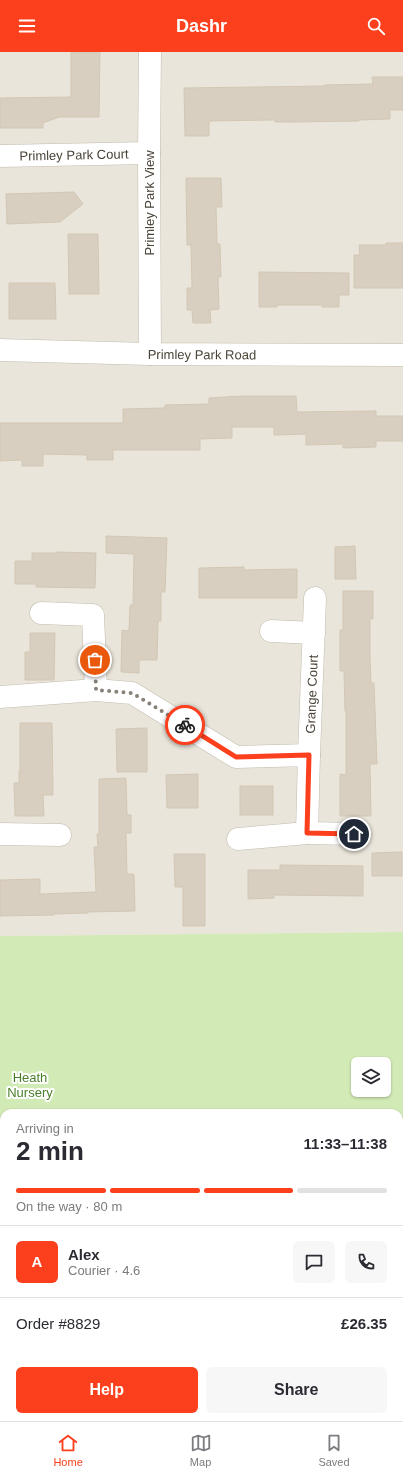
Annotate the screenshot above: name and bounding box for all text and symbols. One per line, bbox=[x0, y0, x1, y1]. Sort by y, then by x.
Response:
icon: menu bbox=[16, 15, 38, 37]
icon: search bbox=[365, 15, 387, 37]
text: Dashr bbox=[176, 16, 227, 36]
street label: Primley Park Court bbox=[19, 146, 129, 163]
street label: Primley Park View bbox=[142, 150, 157, 256]
street label: Primley Park Road bbox=[148, 346, 256, 362]
pin bbox=[78, 643, 112, 677]
icon: bag bbox=[84, 649, 106, 671]
street label: Grange Court bbox=[302, 654, 320, 734]
courier bbox=[165, 705, 205, 745]
icon: bike bbox=[174, 714, 196, 736]
pin bbox=[337, 817, 371, 851]
icon: home bbox=[343, 823, 365, 845]
map controls bbox=[351, 1057, 391, 1097]
button: layers bbox=[351, 1057, 391, 1097]
park label: Heath Nursery bbox=[7, 1070, 53, 1100]
text: Arriving in bbox=[16, 1121, 74, 1136]
text: 11:33–11:38 bbox=[304, 1135, 387, 1152]
text: 2 min bbox=[16, 1136, 84, 1166]
text: On the way · 80 m bbox=[16, 1199, 122, 1214]
button: chat bbox=[293, 1241, 335, 1283]
button: phone bbox=[345, 1241, 387, 1283]
text: Alex bbox=[68, 1246, 100, 1263]
text: A bbox=[32, 1253, 42, 1270]
text: Courier · 4.6 bbox=[68, 1263, 140, 1278]
text: Order #8829 bbox=[16, 1315, 100, 1332]
text: £26.35 bbox=[341, 1315, 387, 1332]
button: Help bbox=[16, 1367, 198, 1413]
button: Share bbox=[206, 1367, 387, 1413]
tab: Home bbox=[53, 1432, 83, 1468]
tab: Map bbox=[190, 1432, 212, 1468]
tab: Saved bbox=[318, 1432, 350, 1468]

